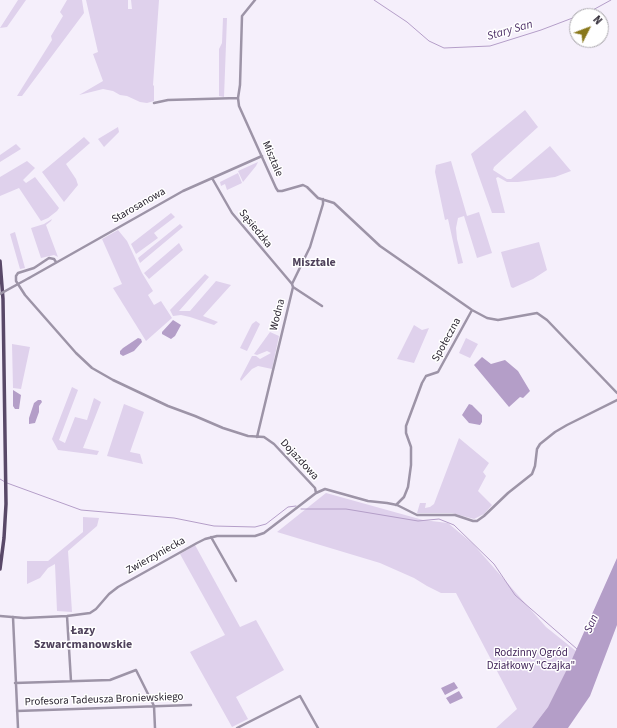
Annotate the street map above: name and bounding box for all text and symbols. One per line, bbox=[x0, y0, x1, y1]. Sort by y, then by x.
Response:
north arrow bbox=[569, 8, 609, 48]
text: N bbox=[590, 13, 606, 28]
water label: Stary San bbox=[485, 18, 535, 44]
street label: Misztale bbox=[259, 139, 285, 179]
street label: Starosanowa bbox=[110, 185, 168, 227]
street label: Sąsiedzka bbox=[235, 207, 275, 251]
district label: Misztale bbox=[292, 256, 336, 270]
street label: Wodna bbox=[268, 298, 288, 332]
street label: Społeczna bbox=[430, 316, 464, 364]
street label: Dojazdowa bbox=[277, 437, 321, 483]
street label: Zwierzyniecka bbox=[124, 534, 188, 578]
water label: San bbox=[582, 613, 602, 635]
district label: Łazy Szwarcmanowskie bbox=[34, 624, 132, 652]
park label: Rodzinny Ogród Działkowy "Czajka" bbox=[487, 647, 575, 673]
street label: Profesora Tadeusza Broniewskiego bbox=[24, 691, 184, 709]

